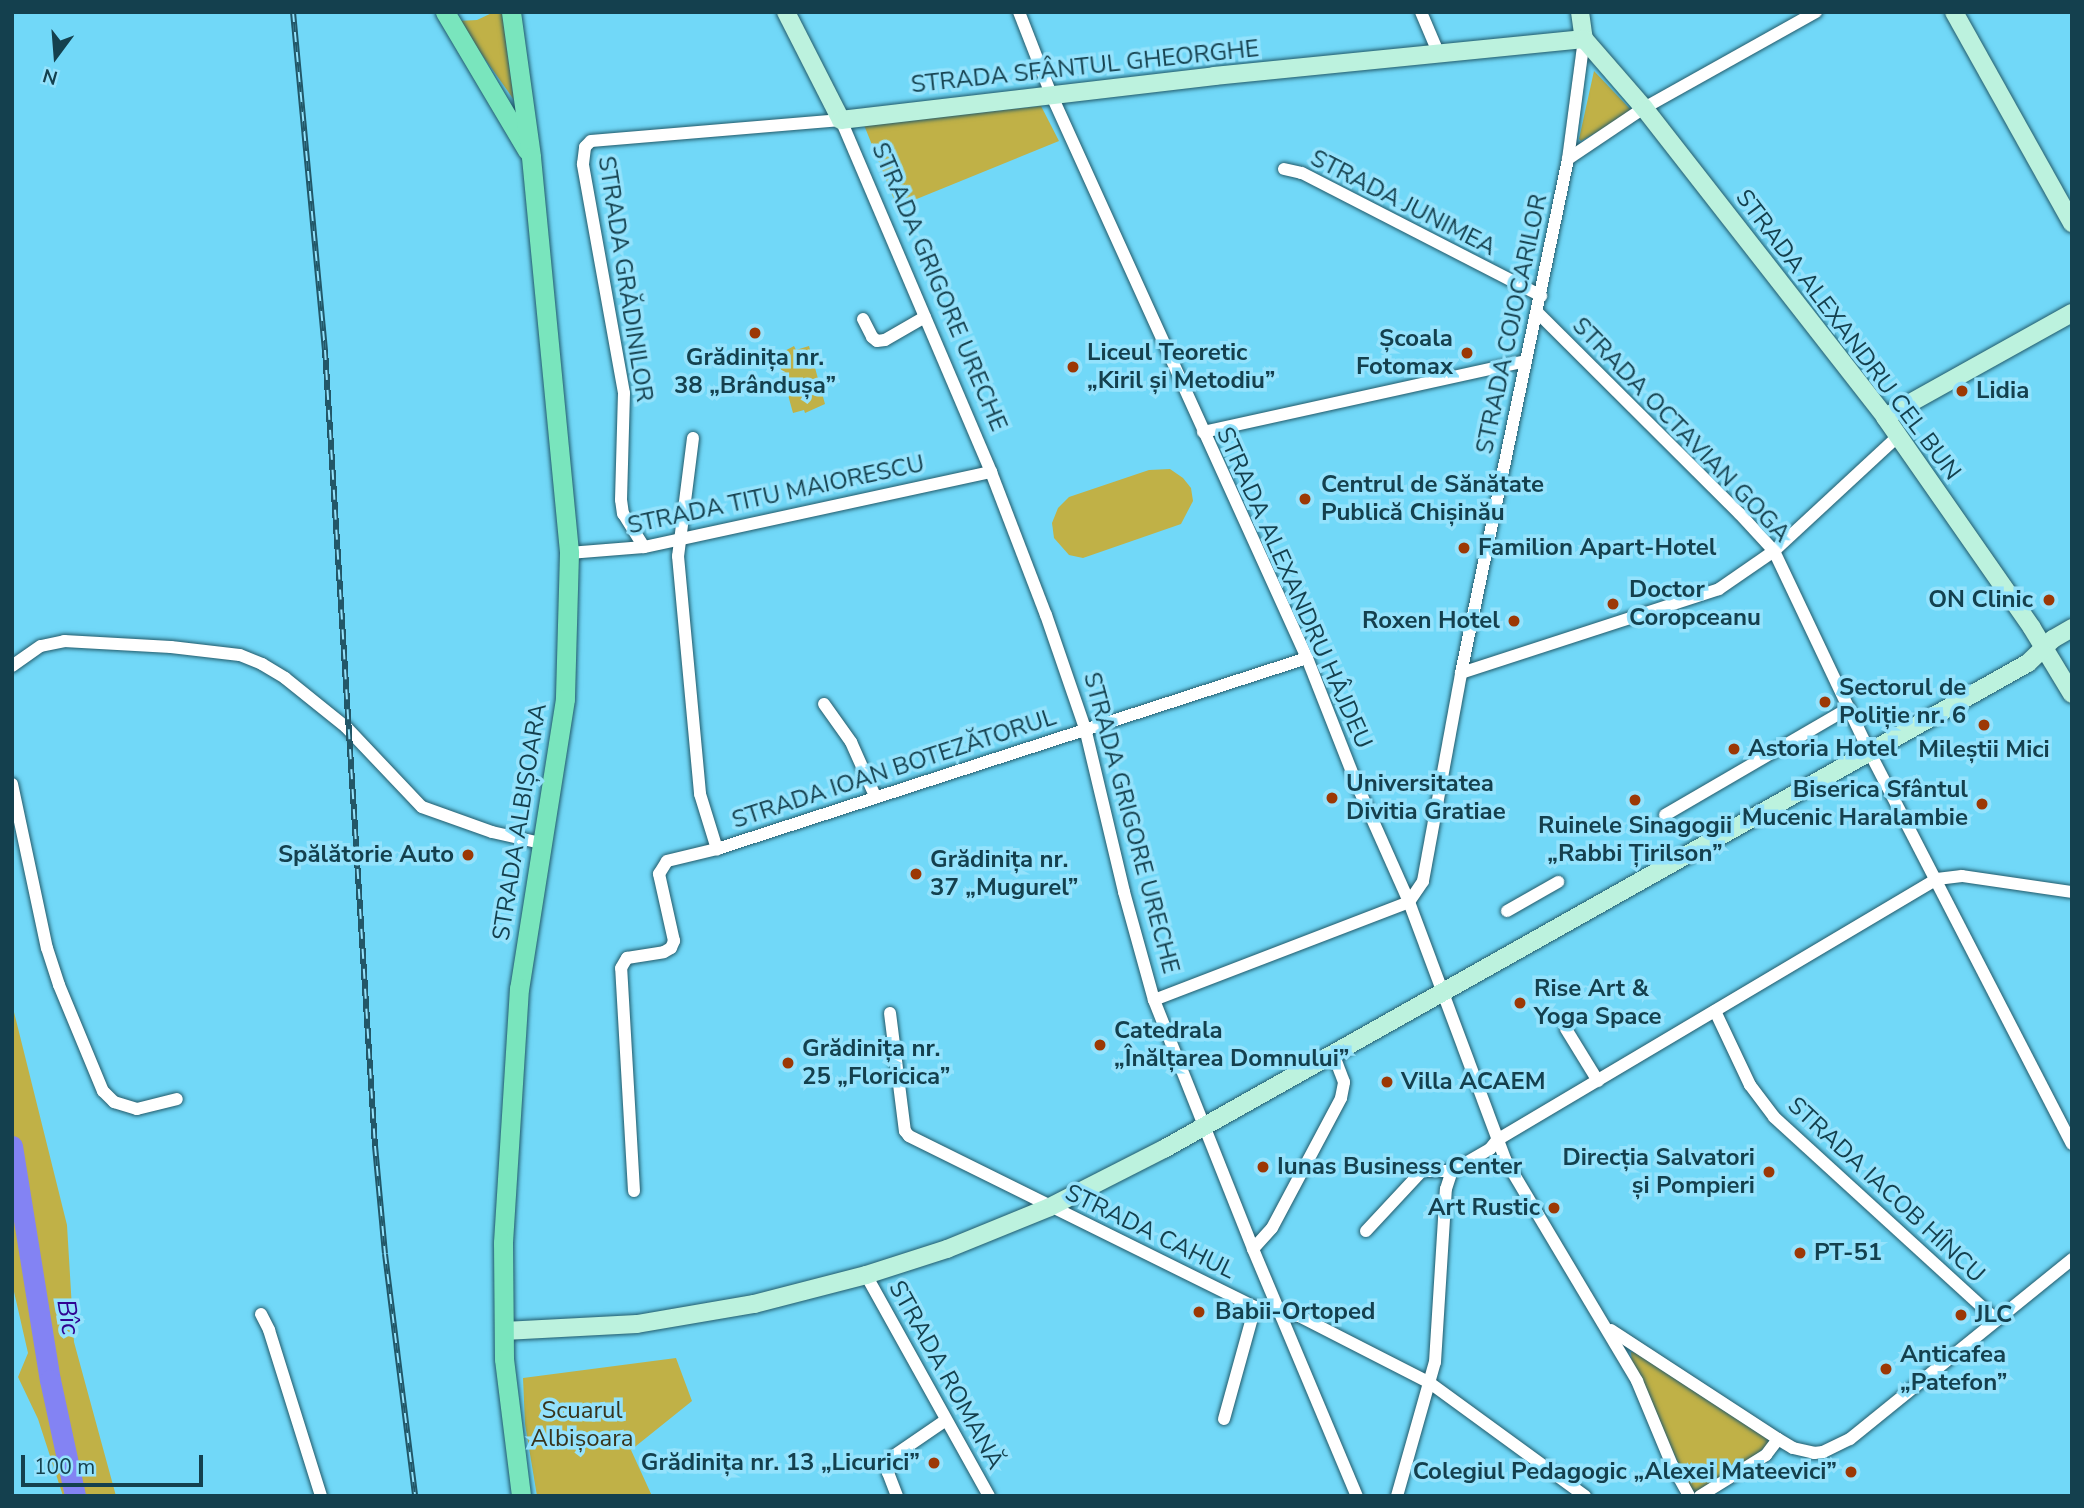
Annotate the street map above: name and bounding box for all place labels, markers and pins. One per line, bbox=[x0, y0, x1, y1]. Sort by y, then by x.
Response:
marker: Grădinița nr. 38 „Brândușa” bbox=[747, 325, 763, 341]
place label: Școala Fotomax bbox=[1356, 325, 1453, 381]
place label: Liceul Teoretic „Kiril și Metodiu” bbox=[1087, 339, 1275, 395]
place label: Grădinița nr. 38 „Brândușa” bbox=[674, 344, 836, 400]
marker: Școala Fotomax bbox=[1459, 345, 1475, 361]
marker: Liceul Teoretic „Kiril și Metodiu” bbox=[1065, 359, 1081, 375]
place label: Lidia bbox=[1976, 377, 2029, 405]
marker: Lidia bbox=[1954, 383, 1970, 399]
place label: Centrul de Sănătate Publică Chișinău bbox=[1321, 471, 1544, 527]
marker: Centrul de Sănătate Publică Chișinău bbox=[1295, 489, 1315, 509]
place label: Familion Apart-Hotel bbox=[1478, 534, 1716, 562]
marker: Familion Apart-Hotel bbox=[1456, 540, 1472, 556]
place label: Doctor Coropceanu bbox=[1629, 576, 1761, 632]
place label: ON Clinic bbox=[1928, 586, 2033, 614]
marker: ON Clinic bbox=[2039, 590, 2059, 610]
marker: Doctor Coropceanu bbox=[1603, 594, 1623, 614]
place label: Roxen Hotel bbox=[1362, 607, 1500, 635]
marker: Roxen Hotel bbox=[1506, 613, 1522, 629]
place label: Sectorul de Poliție nr. 6 bbox=[1839, 674, 1966, 730]
marker: Sectorul de Poliție nr. 6 bbox=[1817, 694, 1833, 710]
marker: Mileștii Mici bbox=[1976, 717, 1992, 733]
place label: Astoria Hotel bbox=[1748, 735, 1897, 763]
place label: Mileștii Mici bbox=[1918, 736, 2050, 764]
marker: Astoria Hotel bbox=[1726, 741, 1742, 757]
place label: Universitatea Divitia Gratiae bbox=[1346, 770, 1506, 826]
place label: Biserica Sfântul Mucenic Haralambie bbox=[1742, 776, 1968, 832]
marker: Universitatea Divitia Gratiae bbox=[1324, 790, 1340, 806]
marker: Ruinele Sinagogii „Rabbi Țirilson” bbox=[1627, 792, 1643, 808]
marker: Biserica Sfântul Mucenic Haralambie bbox=[1974, 796, 1990, 812]
place label: Ruinele Sinagogii „Rabbi Țirilson” bbox=[1538, 812, 1732, 868]
place label: Spălătorie Auto bbox=[278, 841, 454, 869]
place label: Grădinița nr. 37 „Mugurel” bbox=[930, 846, 1078, 902]
marker: Spălătorie Auto bbox=[460, 847, 476, 863]
marker: Grădinița nr. 37 „Mugurel” bbox=[908, 866, 924, 882]
place label: Rise Art & Yoga Space bbox=[1534, 975, 1662, 1031]
marker: Rise Art & Yoga Space bbox=[1512, 995, 1528, 1011]
place label: Catedrala „Înălțarea Domnului” bbox=[1114, 1017, 1349, 1073]
place label: Grădinița nr. 25 „Floricica” bbox=[802, 1035, 950, 1091]
marker: Catedrala „Înălțarea Domnului” bbox=[1092, 1037, 1108, 1053]
marker: Grădinița nr. 25 „Floricica” bbox=[780, 1055, 796, 1071]
place label: Villa ACAEM bbox=[1401, 1068, 1546, 1096]
marker: Villa ACAEM bbox=[1379, 1074, 1395, 1090]
place label: Direcția Salvatori și Pompieri bbox=[1562, 1144, 1755, 1200]
place label: Iunas Business Center bbox=[1277, 1153, 1522, 1181]
marker: Iunas Business Center bbox=[1255, 1159, 1271, 1175]
marker: Direcția Salvatori și Pompieri bbox=[1761, 1164, 1777, 1180]
place label: Art Rustic bbox=[1428, 1194, 1540, 1222]
marker: Art Rustic bbox=[1546, 1200, 1562, 1216]
place label: PT-51 bbox=[1814, 1239, 1882, 1267]
marker: PT-51 bbox=[1792, 1245, 1808, 1261]
place label: Babii-Ortoped bbox=[1215, 1298, 1375, 1326]
place label: JLC bbox=[1975, 1301, 2012, 1329]
marker: Babii-Ortoped bbox=[1189, 1302, 1209, 1322]
marker: JLC bbox=[1953, 1307, 1969, 1323]
place label: Anticafea „Patefon” bbox=[1900, 1341, 2007, 1397]
marker: Anticafea „Patefon” bbox=[1878, 1361, 1894, 1377]
place label: Grădinița nr. 13 „Licurici” bbox=[641, 1449, 920, 1477]
marker: Grădinița nr. 13 „Licurici” bbox=[926, 1455, 942, 1471]
place label: Colegiul Pedagogic „Alexei Mateevici” bbox=[1413, 1458, 1837, 1486]
marker: Colegiul Pedagogic „Alexei Mateevici” bbox=[1843, 1464, 1859, 1480]

